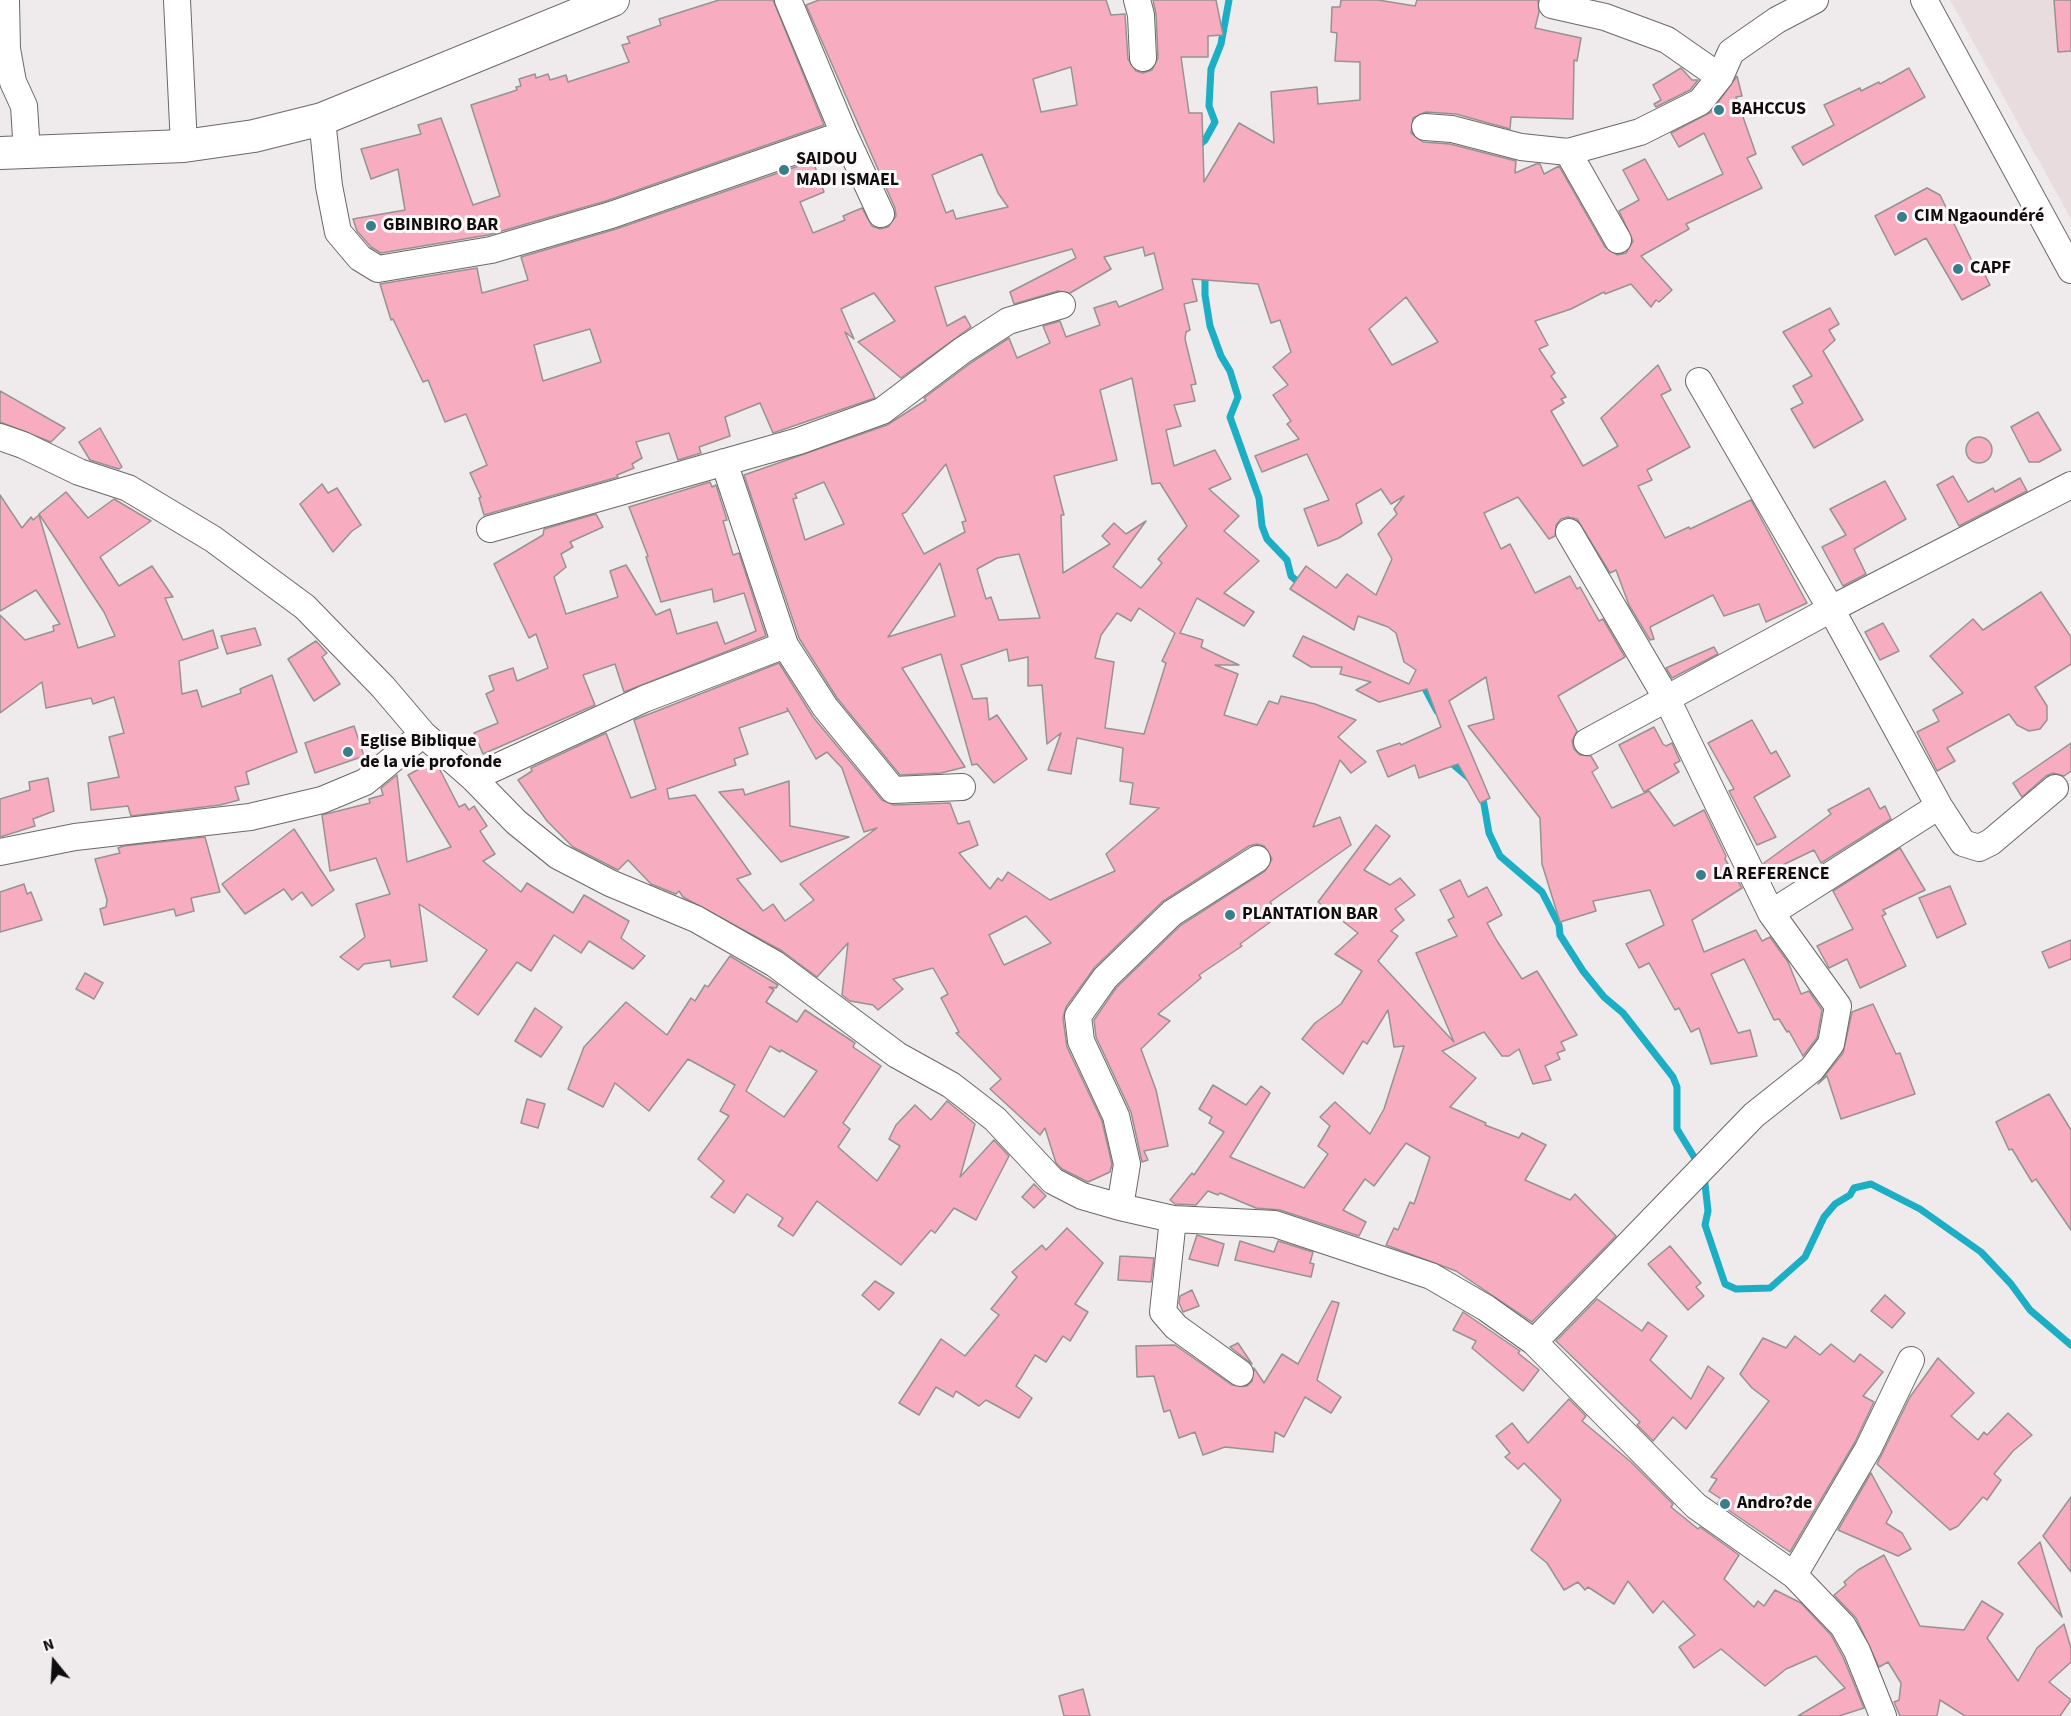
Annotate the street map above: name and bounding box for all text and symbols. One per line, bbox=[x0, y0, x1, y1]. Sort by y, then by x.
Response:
place label: BAHCCUS bbox=[1731, 99, 1806, 121]
marker: BAHCCUS bbox=[1712, 103, 1726, 117]
place label: SAIDOU MADI ISMAEL bbox=[796, 149, 899, 192]
marker: SAIDOU MADI ISMAEL bbox=[777, 163, 791, 177]
place label: CIM Ngaoundéré bbox=[1914, 206, 2044, 228]
marker: CIM Ngaoundéré bbox=[1895, 210, 1909, 224]
place label: GBINBIRO BAR bbox=[383, 215, 498, 237]
marker: GBINBIRO BAR bbox=[364, 219, 378, 233]
place label: CAPF bbox=[1970, 258, 2011, 280]
marker: CAPF bbox=[1951, 262, 1965, 276]
place label: Eglise Biblique de la vie profonde bbox=[360, 731, 502, 774]
marker: Eglise Biblique de la vie profonde bbox=[341, 745, 355, 759]
place label: LA REFERENCE bbox=[1713, 864, 1830, 886]
marker: LA REFERENCE bbox=[1694, 868, 1708, 882]
place label: PLANTATION BAR bbox=[1242, 904, 1378, 926]
marker: PLANTATION BAR bbox=[1223, 908, 1237, 922]
place label: Andro?de bbox=[1737, 1493, 1812, 1515]
marker: Andro?de bbox=[1718, 1497, 1732, 1511]
north arrow bbox=[24, 1632, 84, 1692]
text: N bbox=[40, 1633, 57, 1657]

